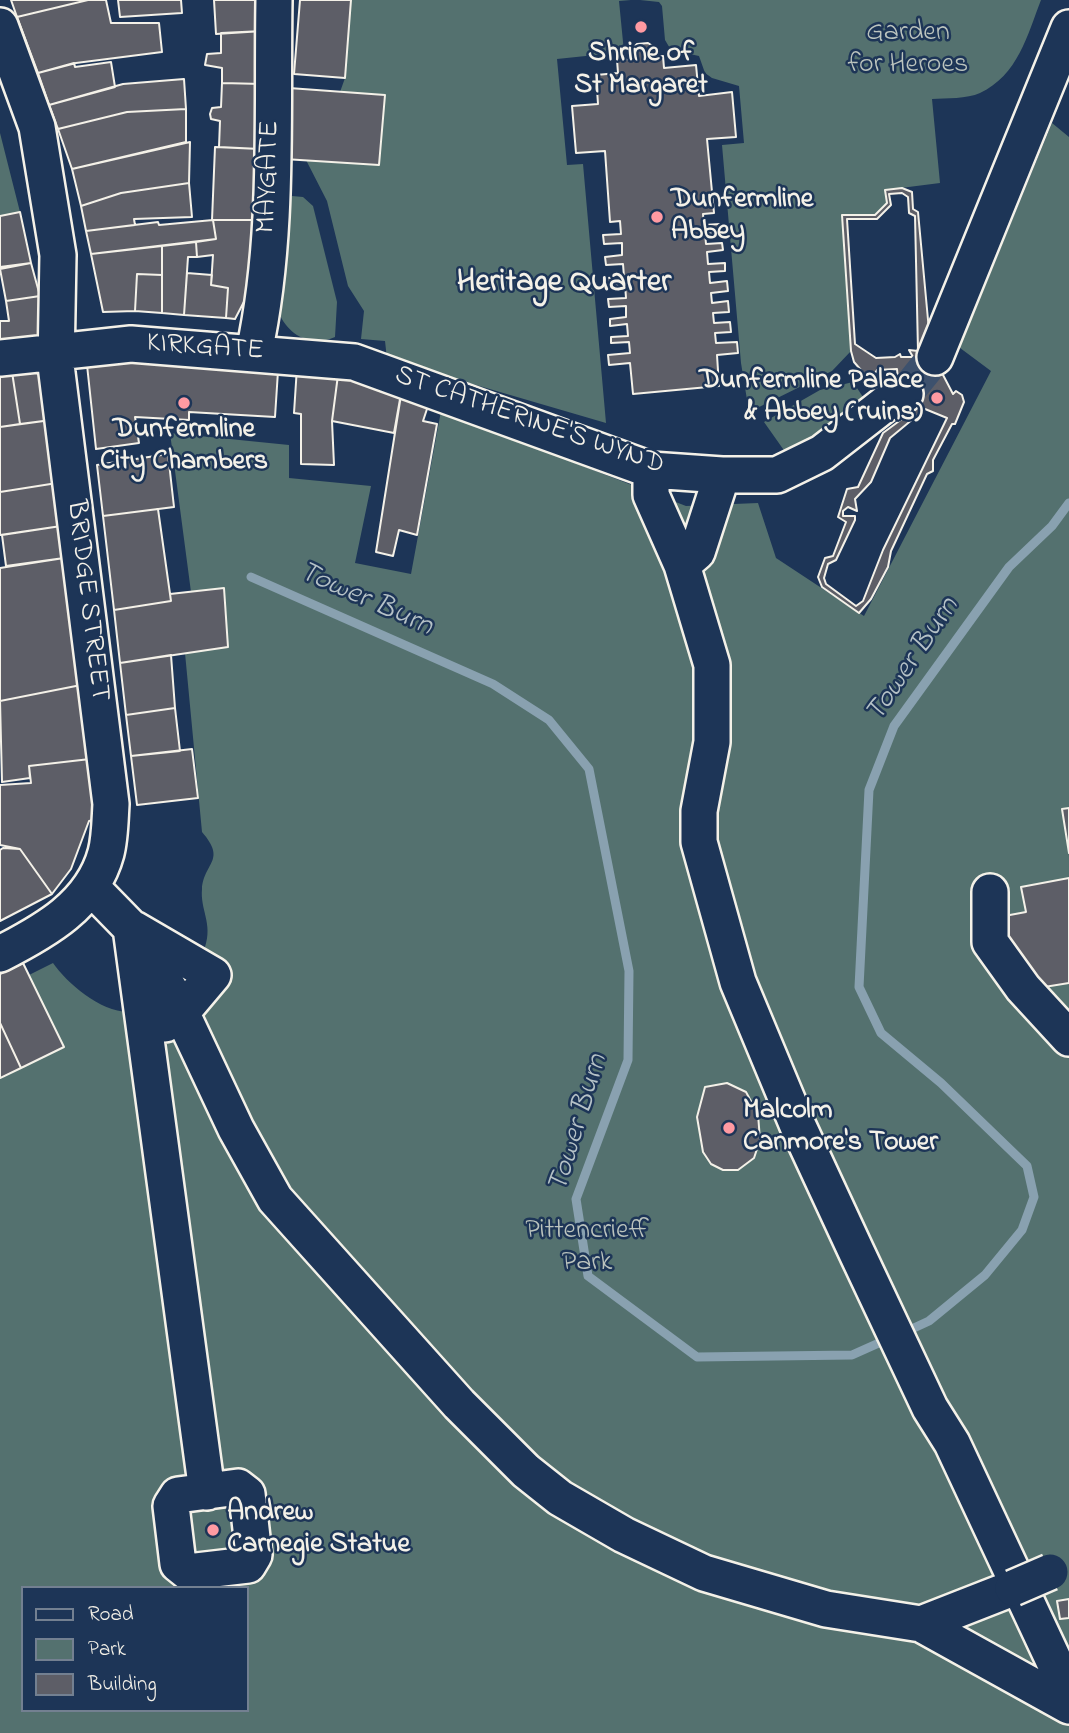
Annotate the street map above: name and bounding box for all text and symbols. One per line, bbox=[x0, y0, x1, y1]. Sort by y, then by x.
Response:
park label: Garden for Heroes bbox=[848, 17, 968, 83]
marker: Shrine of St Margaret bbox=[633, 19, 649, 35]
place label: Shrine of St Margaret bbox=[574, 38, 708, 104]
street label: MAYGATE bbox=[251, 120, 289, 234]
place label: Dunfermline Abbey bbox=[671, 184, 813, 250]
marker: Dunfermline Abbey bbox=[649, 209, 665, 225]
district label: Heritage Quarter bbox=[457, 266, 671, 304]
street label: KIRKGATE bbox=[145, 328, 265, 370]
street label: ST CATHERINE'S WYND bbox=[390, 360, 668, 484]
place label: Dunfermline Palace & Abbey (ruins) bbox=[699, 365, 923, 431]
marker: Dunfermline Palace & Abbey (ruins) bbox=[929, 390, 945, 406]
marker: Dunfermline City Chambers bbox=[176, 395, 192, 411]
place label: Dunfermline City Chambers bbox=[100, 414, 268, 480]
street label: BRIDGE STREET bbox=[57, 498, 115, 704]
water label: Tower Burn bbox=[292, 556, 438, 646]
water label: Tower Burn bbox=[859, 592, 969, 730]
water label: Tower Burn bbox=[542, 1050, 618, 1198]
place label: Malcolm Canmore's Tower bbox=[743, 1095, 938, 1161]
marker: Malcolm Canmore's Tower bbox=[721, 1120, 737, 1136]
park label: Pittencrieff Park bbox=[525, 1215, 649, 1281]
place label: Andrew Carnegie Statue bbox=[227, 1497, 410, 1563]
marker: Andrew Carnegie Statue bbox=[205, 1522, 221, 1538]
legend bbox=[21, 1586, 248, 1712]
text: Road bbox=[88, 1600, 134, 1630]
text: Park bbox=[88, 1635, 126, 1665]
text: Building bbox=[88, 1670, 157, 1700]

